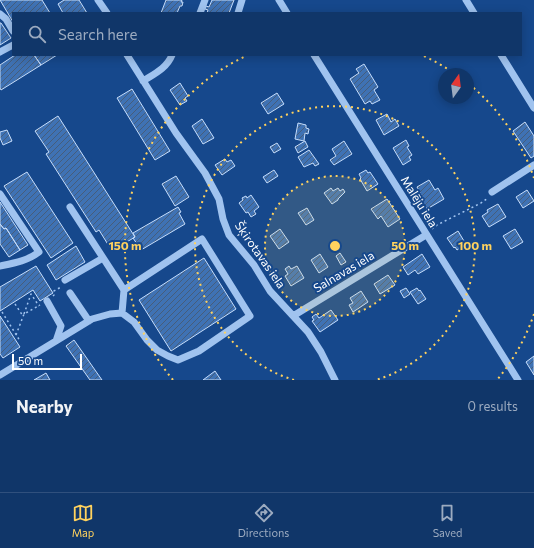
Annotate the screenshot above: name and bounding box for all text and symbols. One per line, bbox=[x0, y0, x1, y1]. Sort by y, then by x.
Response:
search box bbox=[12, 12, 522, 56]
icon: search bbox=[26, 23, 48, 45]
text: Search here bbox=[58, 25, 137, 43]
north arrow bbox=[438, 68, 474, 104]
street label: Malēju iela bbox=[399, 173, 441, 230]
street label: Šķirotavas iela bbox=[231, 218, 289, 292]
text: 150 m bbox=[108, 238, 142, 252]
text: 50 m bbox=[391, 238, 419, 252]
text: 100 m bbox=[458, 238, 492, 252]
centre of rings bbox=[328, 239, 342, 253]
street label: Salnavas iela bbox=[311, 248, 376, 295]
scale bar bbox=[12, 352, 82, 371]
text: 50 m bbox=[18, 354, 43, 367]
text: Nearby bbox=[16, 396, 73, 417]
text: 0 results bbox=[467, 398, 518, 414]
tab: Map bbox=[72, 502, 94, 539]
tab: Directions bbox=[238, 502, 289, 539]
tab: Saved bbox=[433, 502, 462, 539]

